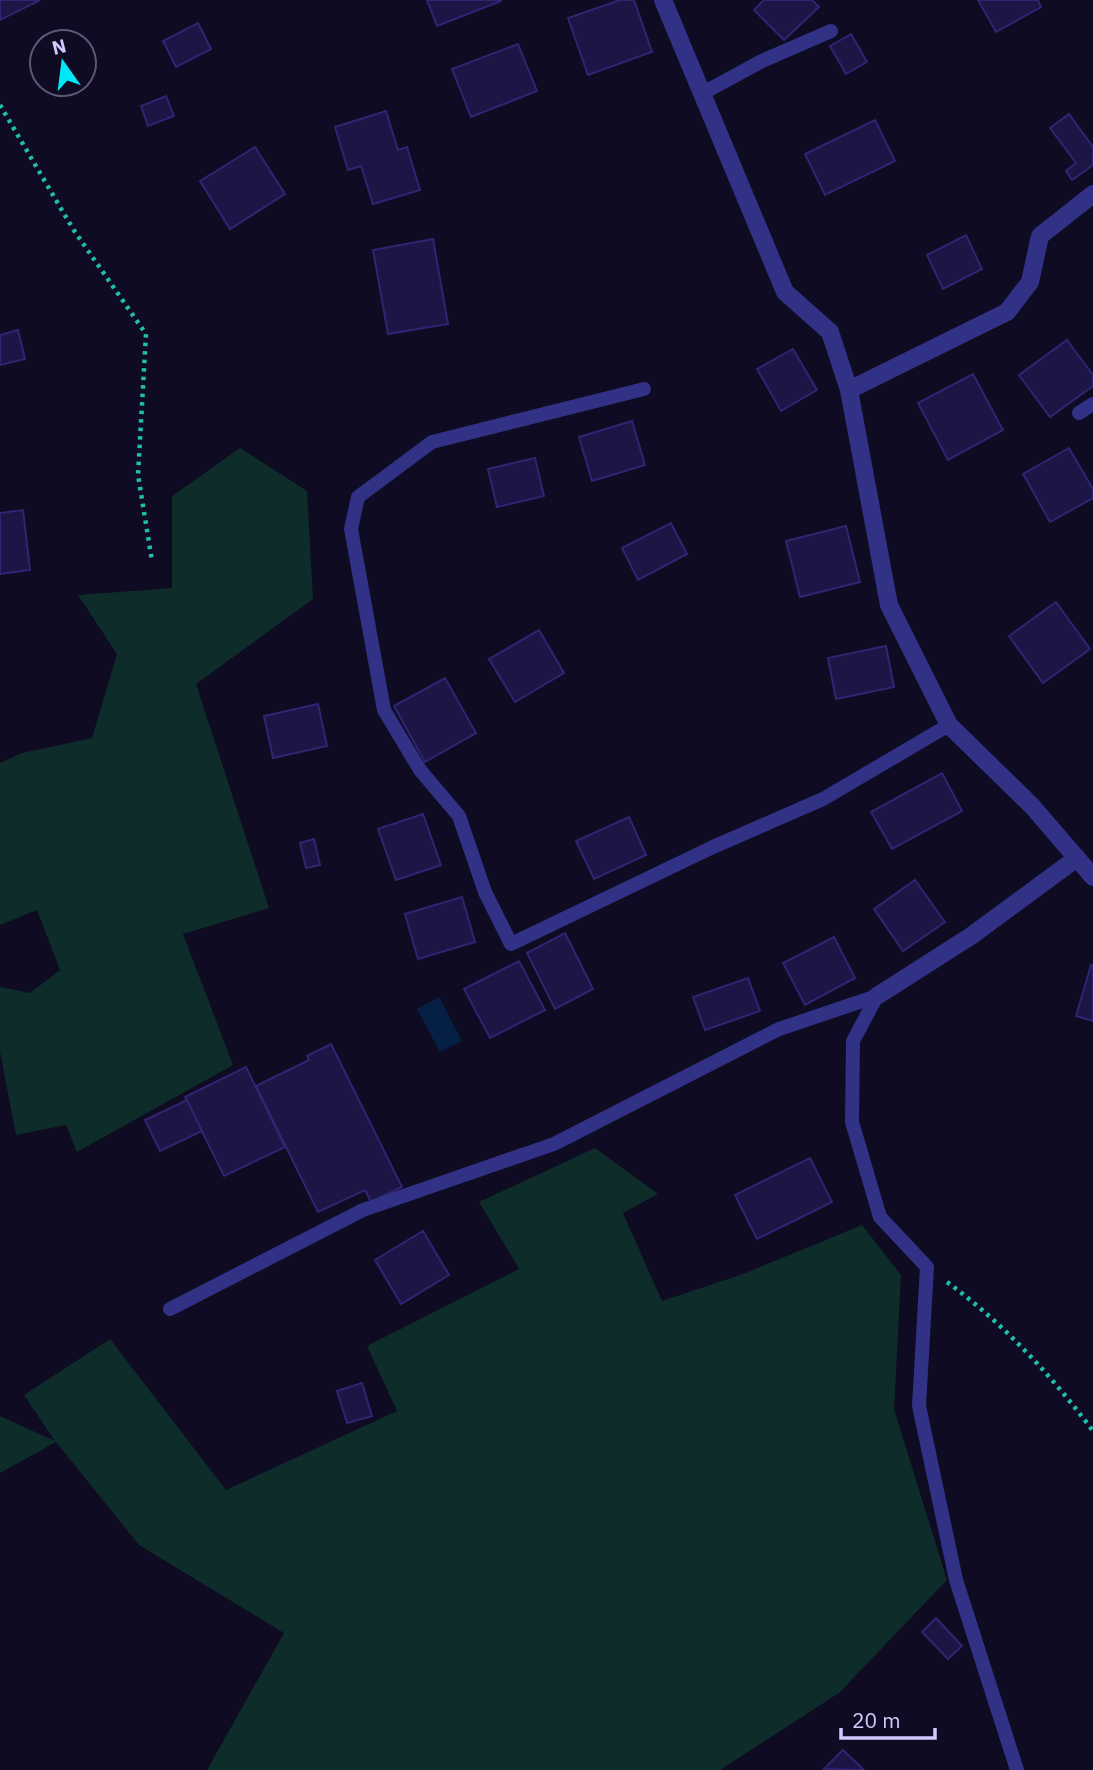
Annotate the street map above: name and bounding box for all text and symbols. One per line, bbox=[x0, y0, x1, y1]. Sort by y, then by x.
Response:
north arrow bbox=[28, 28, 98, 98]
text: N bbox=[49, 33, 68, 60]
scale bar bbox=[841, 1696, 936, 1740]
text: 20 m bbox=[852, 1706, 901, 1734]

